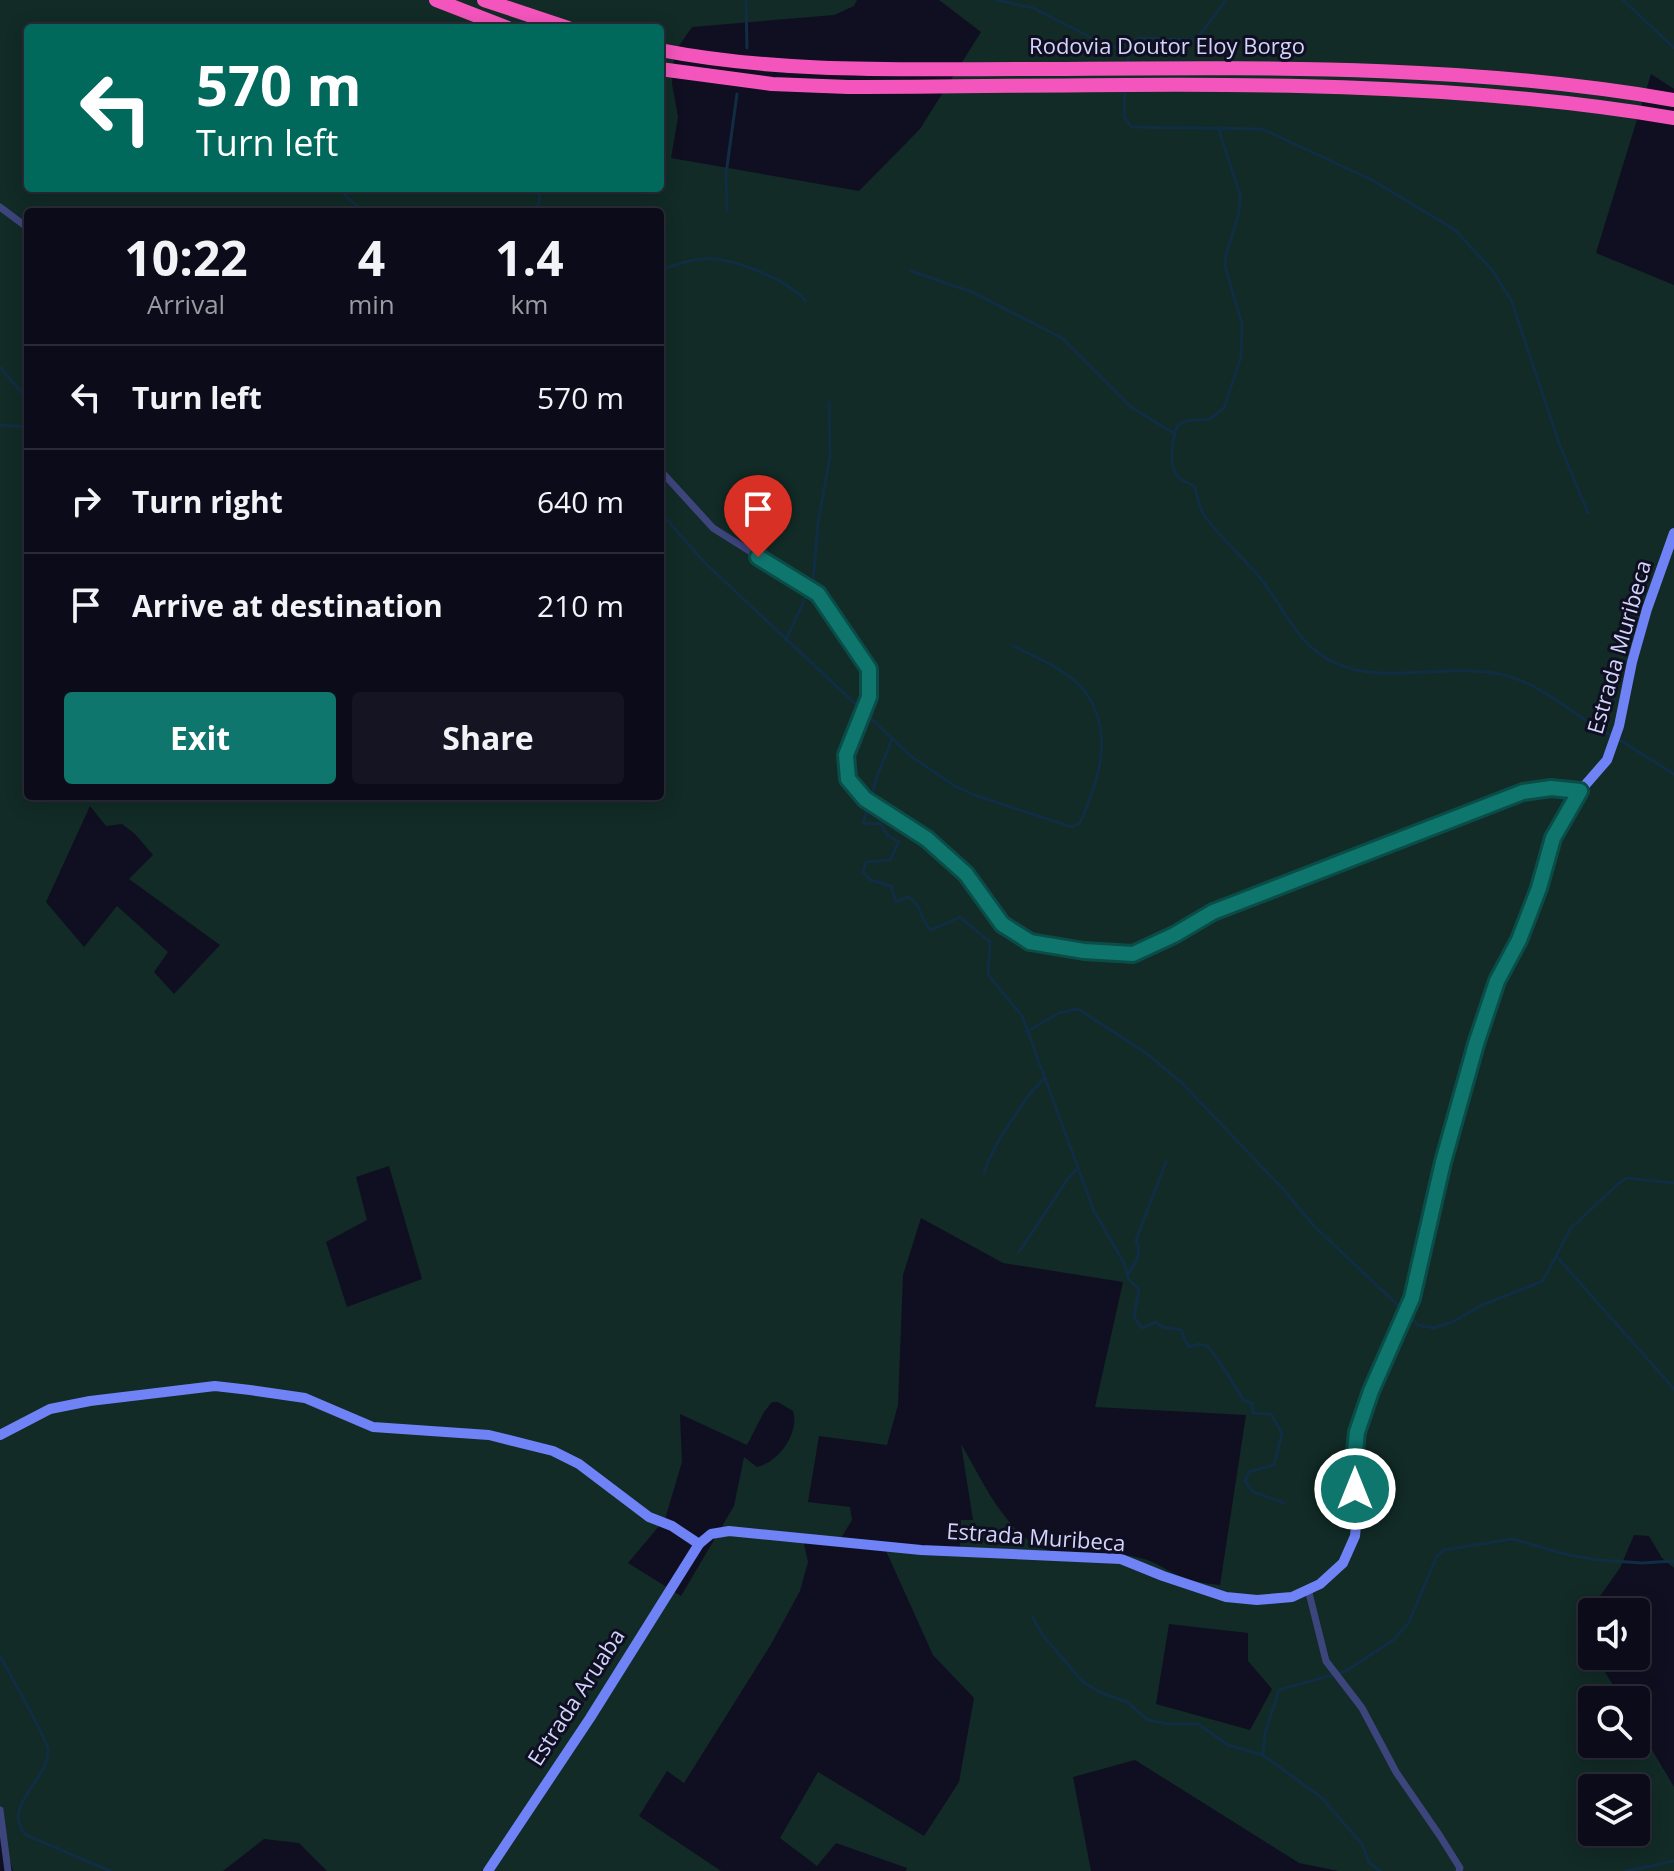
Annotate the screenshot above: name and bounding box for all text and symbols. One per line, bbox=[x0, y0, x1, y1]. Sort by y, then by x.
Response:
street label: Rodovia Doutor Eloy Borgo bbox=[1029, 30, 1305, 60]
text: 570 m bbox=[196, 46, 362, 122]
icon: left bbox=[64, 56, 168, 160]
text: Turn left bbox=[196, 118, 338, 167]
text: 10:22 bbox=[124, 225, 248, 290]
text: 4 bbox=[358, 225, 385, 290]
text: 1.4 bbox=[495, 225, 564, 290]
text: Arrival bbox=[147, 286, 225, 322]
text: min bbox=[348, 286, 395, 322]
text: km bbox=[510, 286, 548, 322]
icon: left bbox=[64, 375, 108, 419]
text: Turn left bbox=[132, 377, 262, 418]
text: 570 m bbox=[537, 377, 624, 418]
pin bbox=[724, 475, 792, 557]
icon: right bbox=[64, 479, 108, 523]
text: Turn right bbox=[132, 481, 283, 522]
text: 640 m bbox=[537, 481, 624, 522]
icon: arrive bbox=[736, 487, 780, 531]
street label: Estrada Muribeca bbox=[1579, 556, 1657, 737]
icon: arrive bbox=[64, 583, 108, 627]
text: Arrive at destination bbox=[132, 585, 443, 626]
text: 210 m bbox=[537, 585, 624, 626]
button: Exit bbox=[64, 692, 336, 784]
button: Share bbox=[352, 692, 624, 784]
position arrow bbox=[1313, 1447, 1397, 1531]
street label: Estrada Muribeca bbox=[945, 1515, 1127, 1557]
map controls bbox=[1578, 1598, 1650, 1846]
button: sound bbox=[1578, 1598, 1650, 1670]
street label: Estrada Aruaba bbox=[520, 1622, 631, 1771]
button: search bbox=[1578, 1686, 1650, 1758]
button: layers bbox=[1578, 1774, 1650, 1846]

